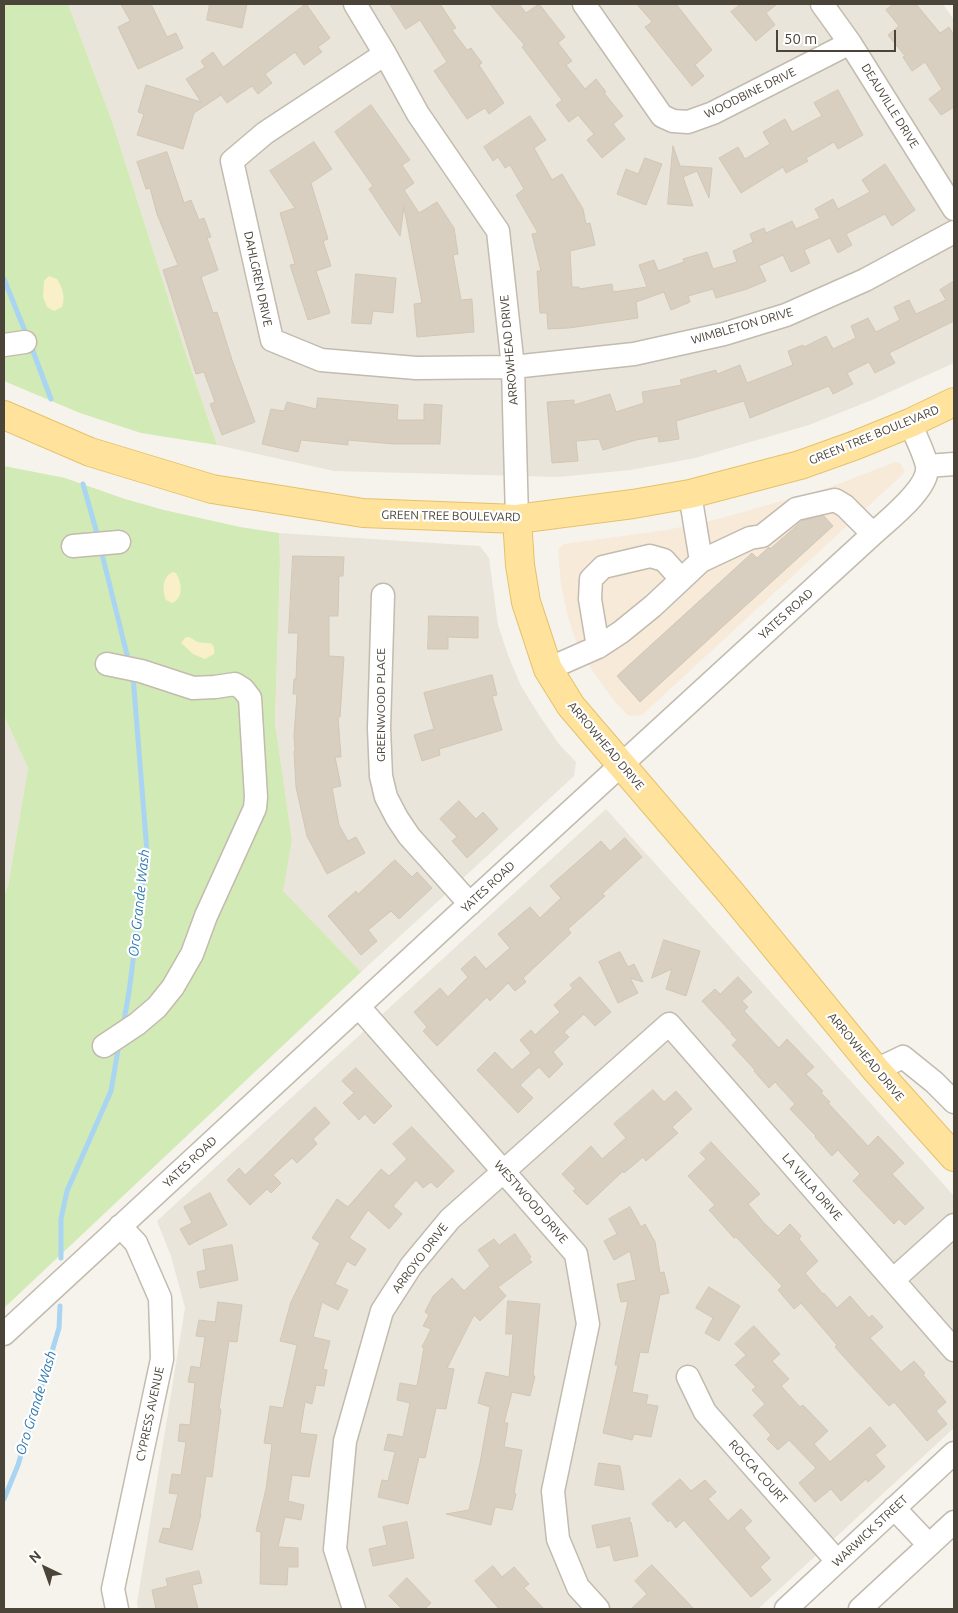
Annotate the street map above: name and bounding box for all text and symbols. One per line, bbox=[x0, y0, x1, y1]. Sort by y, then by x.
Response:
scale bar bbox=[778, 20, 898, 52]
text: 50 m bbox=[784, 30, 817, 47]
street label: DEAUVILLE DRIVE bbox=[858, 61, 922, 151]
street label: WOODBINE DRIVE bbox=[702, 65, 798, 121]
street label: DAHLGREN DRIVE bbox=[241, 230, 275, 328]
street label: ARROWHEAD DRIVE bbox=[497, 294, 521, 406]
street label: WIMBLETON DRIVE bbox=[689, 305, 795, 347]
street label: GREEN TREE BOULEVARD bbox=[807, 402, 941, 468]
street label: GREEN TREE BOULEVARD bbox=[381, 508, 521, 524]
street label: YATES ROAD bbox=[756, 586, 816, 642]
street label: GREENWOOD PLACE bbox=[374, 648, 388, 762]
street label: ARROWHEAD DRIVE bbox=[565, 699, 647, 793]
water label: Oro Grande Wash bbox=[125, 848, 153, 958]
street label: YATES ROAD bbox=[458, 858, 518, 916]
street label: ARROWHEAD DRIVE bbox=[825, 1010, 907, 1104]
street label: YATES ROAD bbox=[160, 1133, 220, 1191]
street label: LA VILLA DRIVE bbox=[779, 1151, 845, 1223]
street label: WESTWOOD DRIVE bbox=[491, 1158, 571, 1246]
street label: ARROYO DRIVE bbox=[389, 1220, 451, 1296]
water label: Oro Grande Wash bbox=[12, 1349, 60, 1457]
street label: CYPRESS AVENUE bbox=[133, 1365, 167, 1463]
street label: ROCCA COURT bbox=[726, 1437, 790, 1507]
street label: WARWICK STREET bbox=[829, 1492, 911, 1570]
north arrow bbox=[20, 1543, 70, 1593]
text: N bbox=[26, 1547, 44, 1566]

